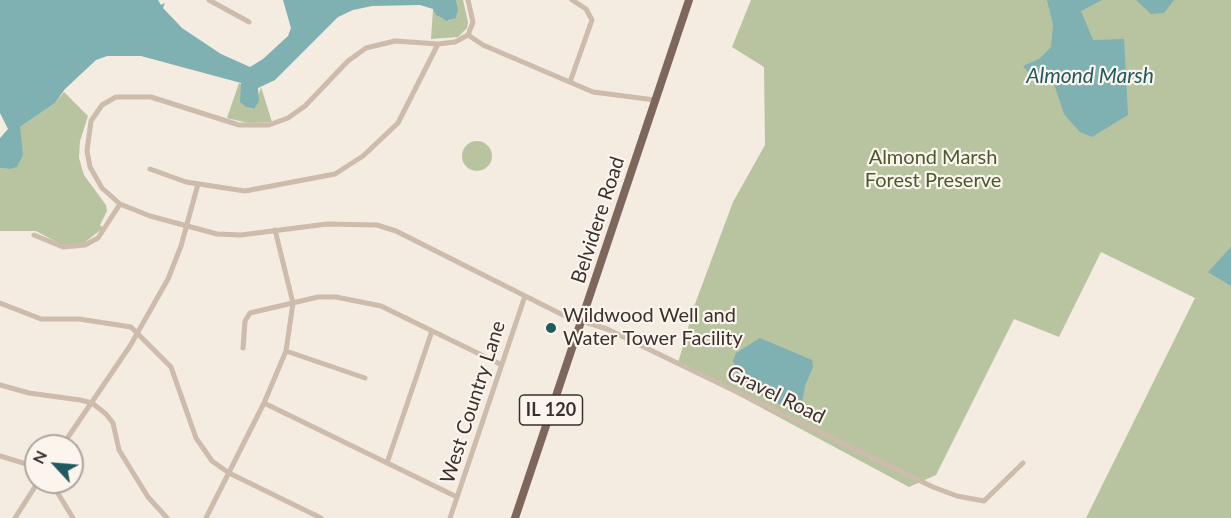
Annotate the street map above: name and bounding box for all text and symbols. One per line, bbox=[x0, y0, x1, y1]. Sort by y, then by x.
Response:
water label: Almond Marsh bbox=[1026, 63, 1154, 89]
park label: Almond Marsh Forest Preserve bbox=[865, 146, 1001, 193]
street label: Belvidere Road bbox=[566, 154, 630, 286]
place label: Wildwood Well and Water Tower Facility bbox=[563, 304, 743, 351]
street label: West Country Lane bbox=[435, 318, 511, 486]
marker: Wildwood Well and Water Tower Facility bbox=[544, 321, 558, 335]
street label: Gravel Road bbox=[723, 361, 829, 429]
road number: IL 120 bbox=[520, 395, 582, 425]
north arrow bbox=[24, 434, 84, 494]
text: N bbox=[28, 447, 50, 466]

